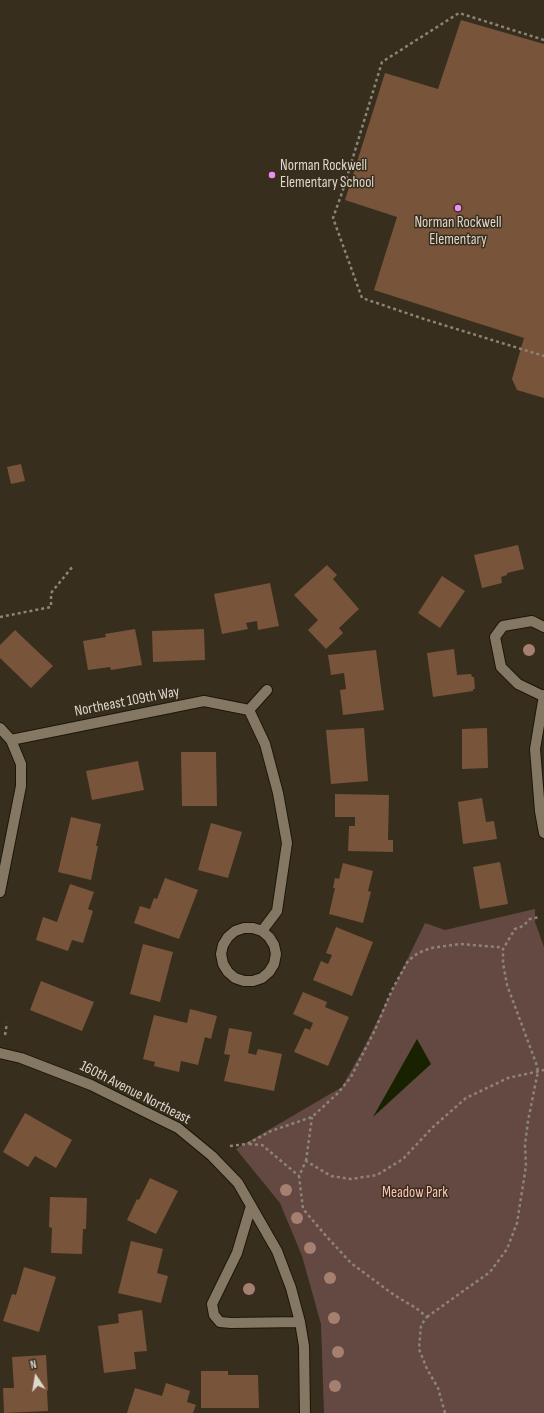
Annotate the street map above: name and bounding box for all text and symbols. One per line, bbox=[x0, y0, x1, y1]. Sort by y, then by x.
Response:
place label: Norman Rockwell Elementary School bbox=[280, 157, 374, 192]
marker: Norman Rockwell Elementary School bbox=[267, 170, 277, 180]
marker: Norman Rockwell Elementary bbox=[453, 203, 463, 213]
place label: Norman Rockwell Elementary bbox=[414, 214, 502, 249]
street label: Northeast 109th Way bbox=[73, 683, 181, 721]
street label: 160th Avenue Northeast bbox=[77, 1057, 193, 1129]
park label: Meadow Park bbox=[382, 1184, 448, 1202]
north arrow bbox=[16, 1357, 56, 1397]
text: N bbox=[29, 1358, 38, 1372]

